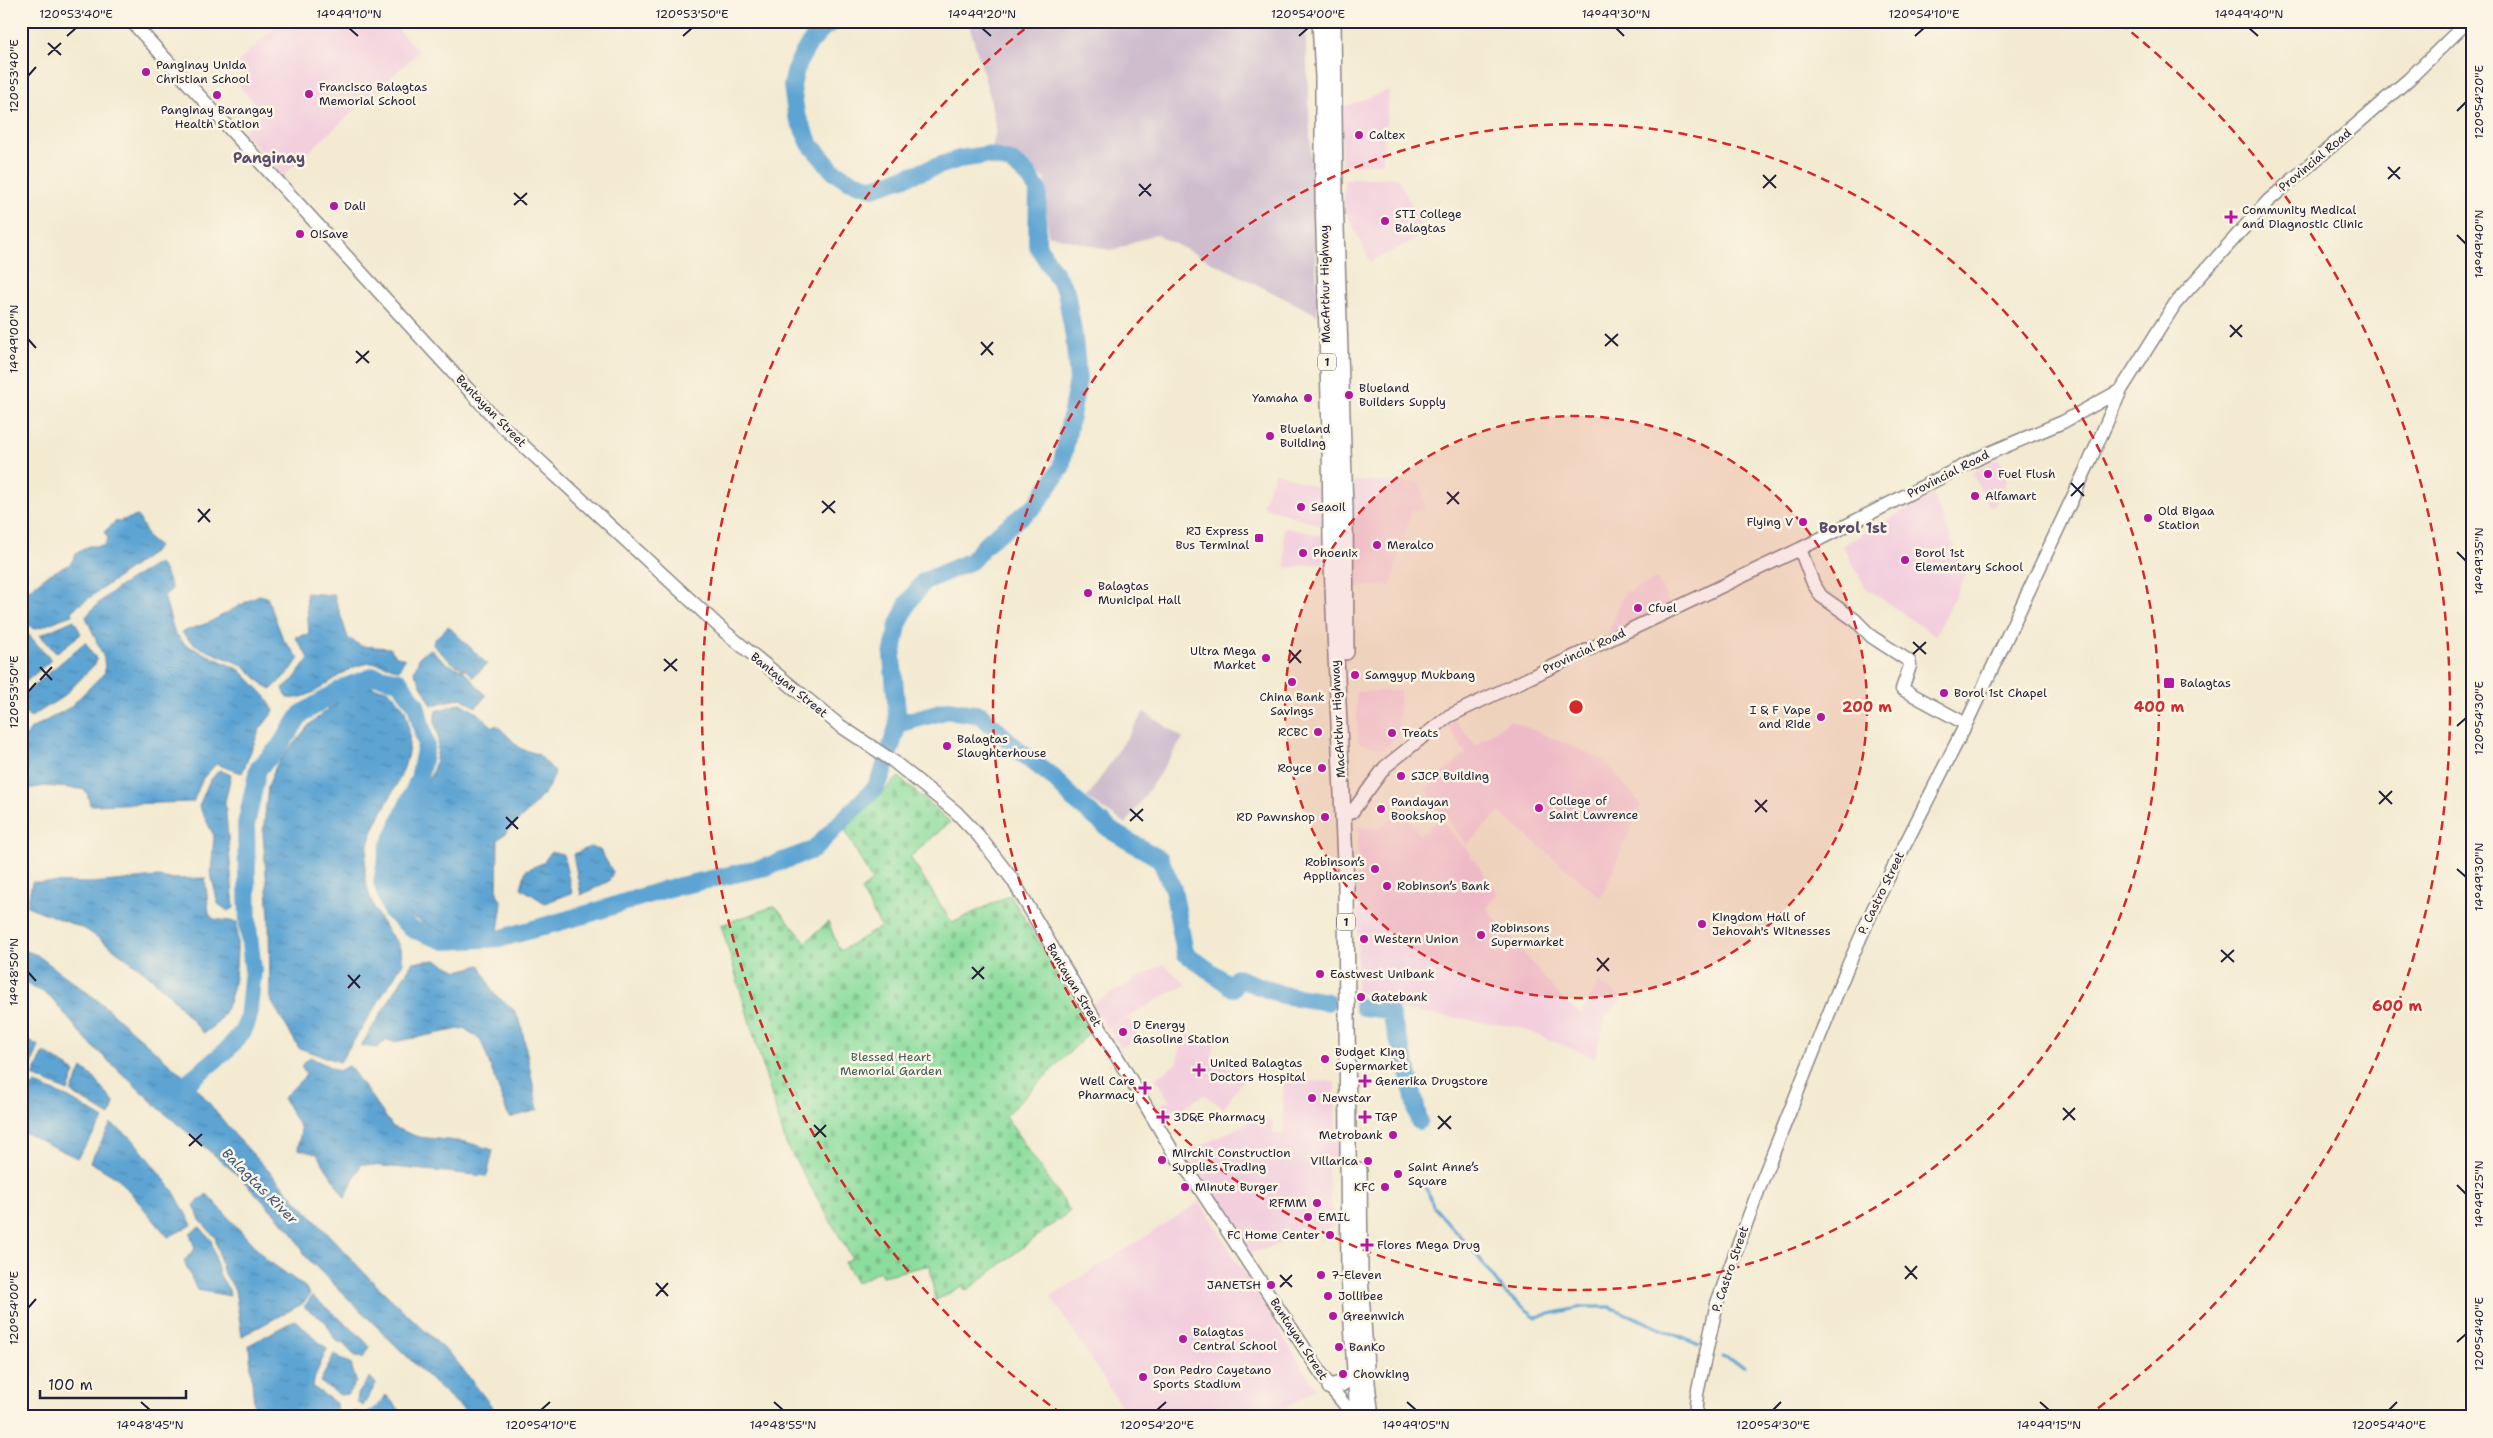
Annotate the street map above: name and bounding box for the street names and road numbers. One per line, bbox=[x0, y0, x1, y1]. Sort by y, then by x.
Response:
street label: Provincial Road bbox=[2275, 125, 2355, 195]
street label: MacArthur Highway bbox=[1316, 225, 1334, 343]
road number: 1 bbox=[1318, 354, 1336, 371]
street label: Bantayan Street bbox=[452, 371, 530, 451]
street label: Provincial Road bbox=[1904, 446, 1992, 502]
street label: Provincial Road bbox=[1540, 625, 1629, 677]
street label: Bantayan Street bbox=[747, 649, 831, 721]
street label: MacArthur Highway bbox=[1327, 659, 1349, 778]
street label: P. Castro Street bbox=[1854, 849, 1908, 937]
road number: 1 bbox=[1337, 914, 1355, 930]
street label: Bantayan Street bbox=[1043, 940, 1105, 1030]
street label: P. Castro Street bbox=[1708, 1224, 1752, 1314]
street label: Bantayan Street bbox=[1266, 1295, 1332, 1383]

